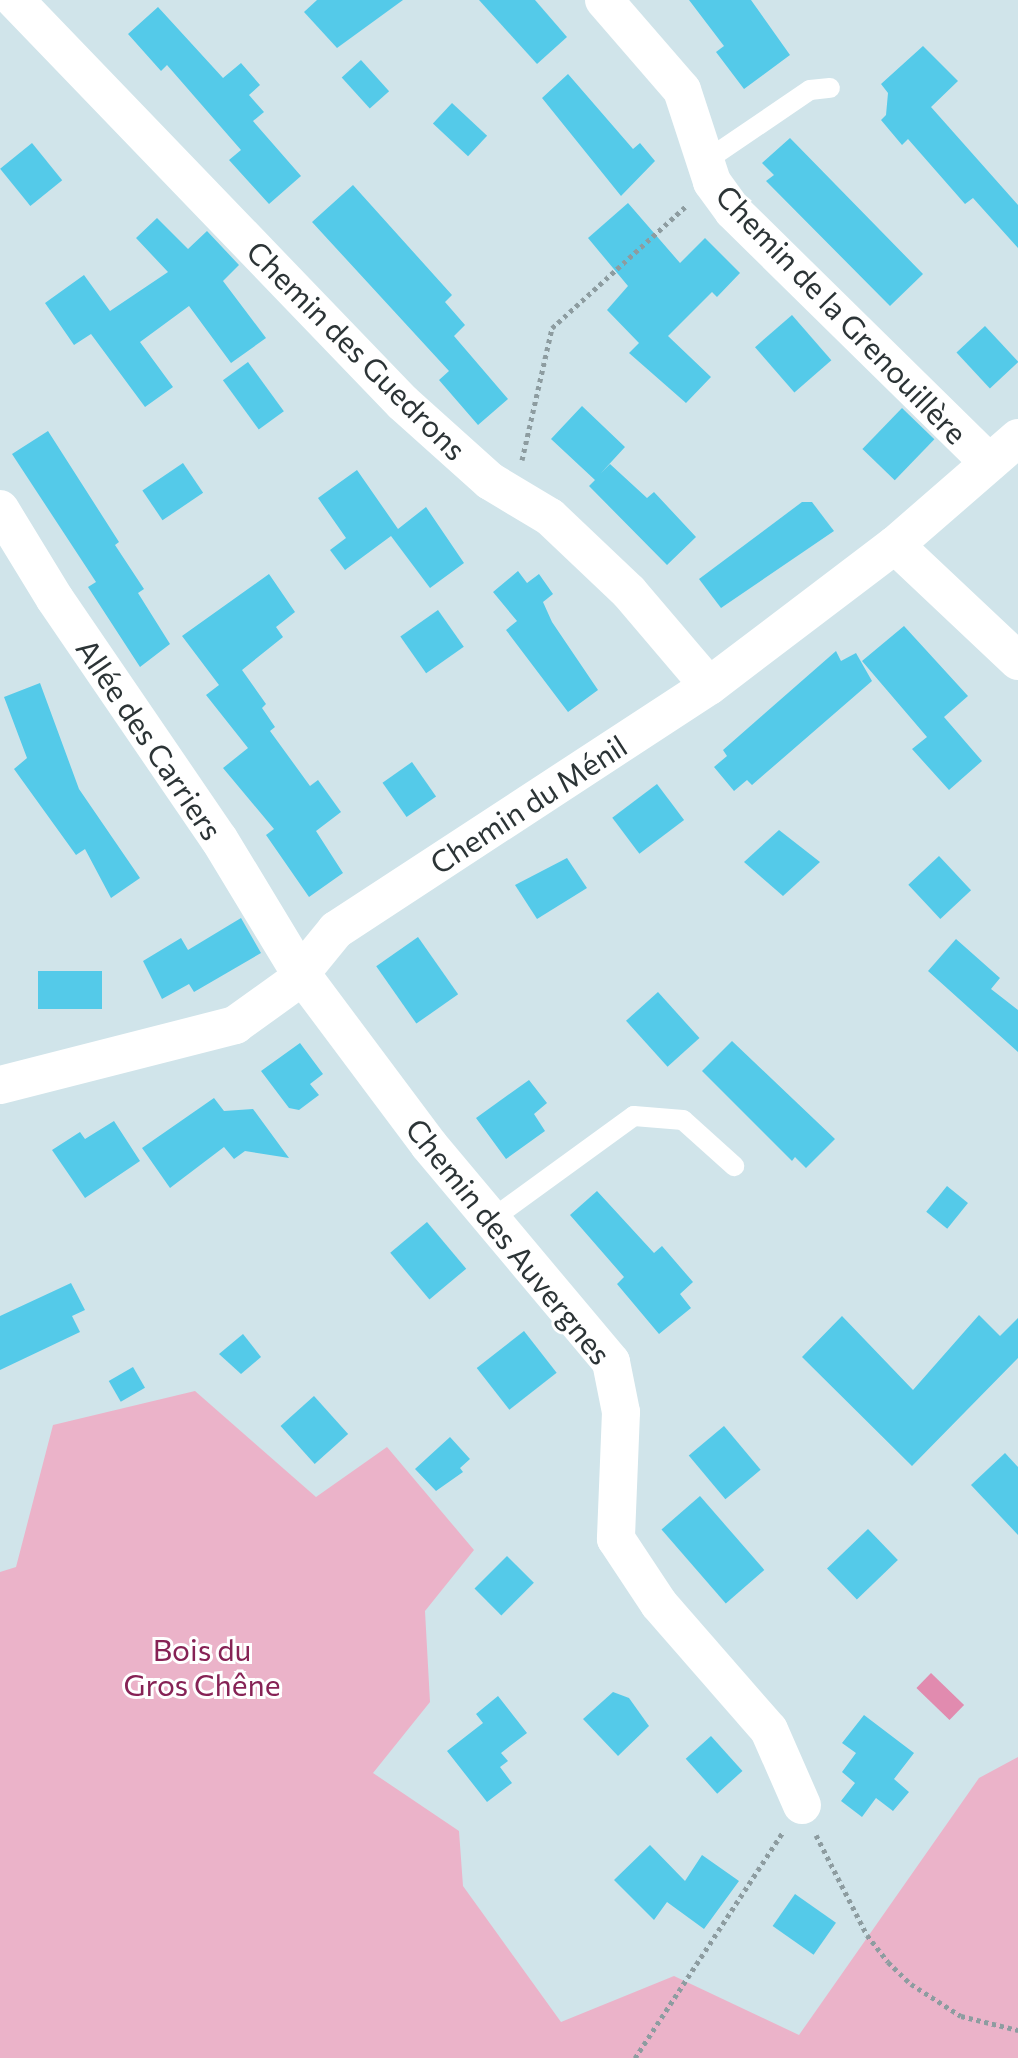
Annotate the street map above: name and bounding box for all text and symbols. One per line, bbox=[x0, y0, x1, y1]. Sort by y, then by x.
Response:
street label: Chemin de la Grenouillère bbox=[709, 177, 975, 451]
street label: Chemin des Guedrons bbox=[240, 233, 474, 467]
street label: Allée des Carriers bbox=[69, 632, 231, 846]
street label: Chemin du Ménil bbox=[423, 727, 633, 881]
street label: Chemin des Auvergnes bbox=[399, 1111, 619, 1371]
park label: Bois du Gros Chêne bbox=[123, 1631, 281, 1702]

